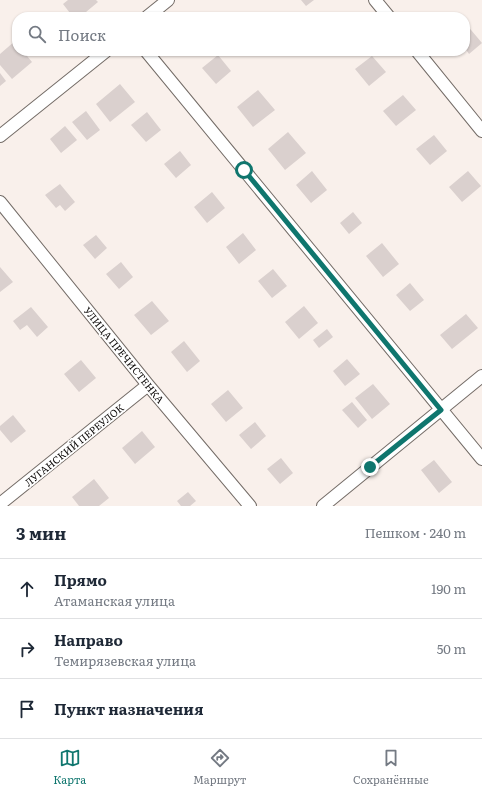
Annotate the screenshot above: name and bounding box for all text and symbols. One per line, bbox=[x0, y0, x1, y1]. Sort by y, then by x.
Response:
search box bbox=[12, 12, 470, 56]
icon: search bbox=[26, 23, 48, 45]
text: Поиск bbox=[58, 23, 106, 46]
route start bbox=[235, 161, 253, 179]
street label: УЛИЦА ПРЕЧИСТЕНКА bbox=[81, 303, 168, 407]
street label: ЛУГАНСКИЙ ПЕРЕУЛОК bbox=[21, 399, 127, 489]
route end bbox=[361, 458, 379, 476]
text: 3 мин bbox=[16, 520, 66, 545]
text: Пешком · 240 m bbox=[365, 523, 466, 542]
text: Прямо bbox=[54, 568, 107, 591]
icon: ahead bbox=[16, 578, 38, 600]
text: 190 m bbox=[431, 579, 466, 598]
text: Атаманская улица bbox=[54, 591, 175, 610]
text: Направо bbox=[54, 628, 123, 651]
icon: right bbox=[16, 638, 38, 660]
text: 50 m bbox=[437, 639, 466, 658]
text: Темирязевская улица bbox=[54, 651, 196, 670]
text: Пункт назначения bbox=[54, 697, 204, 720]
icon: arrive bbox=[16, 698, 38, 720]
tab: Карта bbox=[53, 747, 86, 787]
tab: Маршрут bbox=[193, 747, 246, 787]
tab: Сохранённые bbox=[353, 747, 429, 787]

